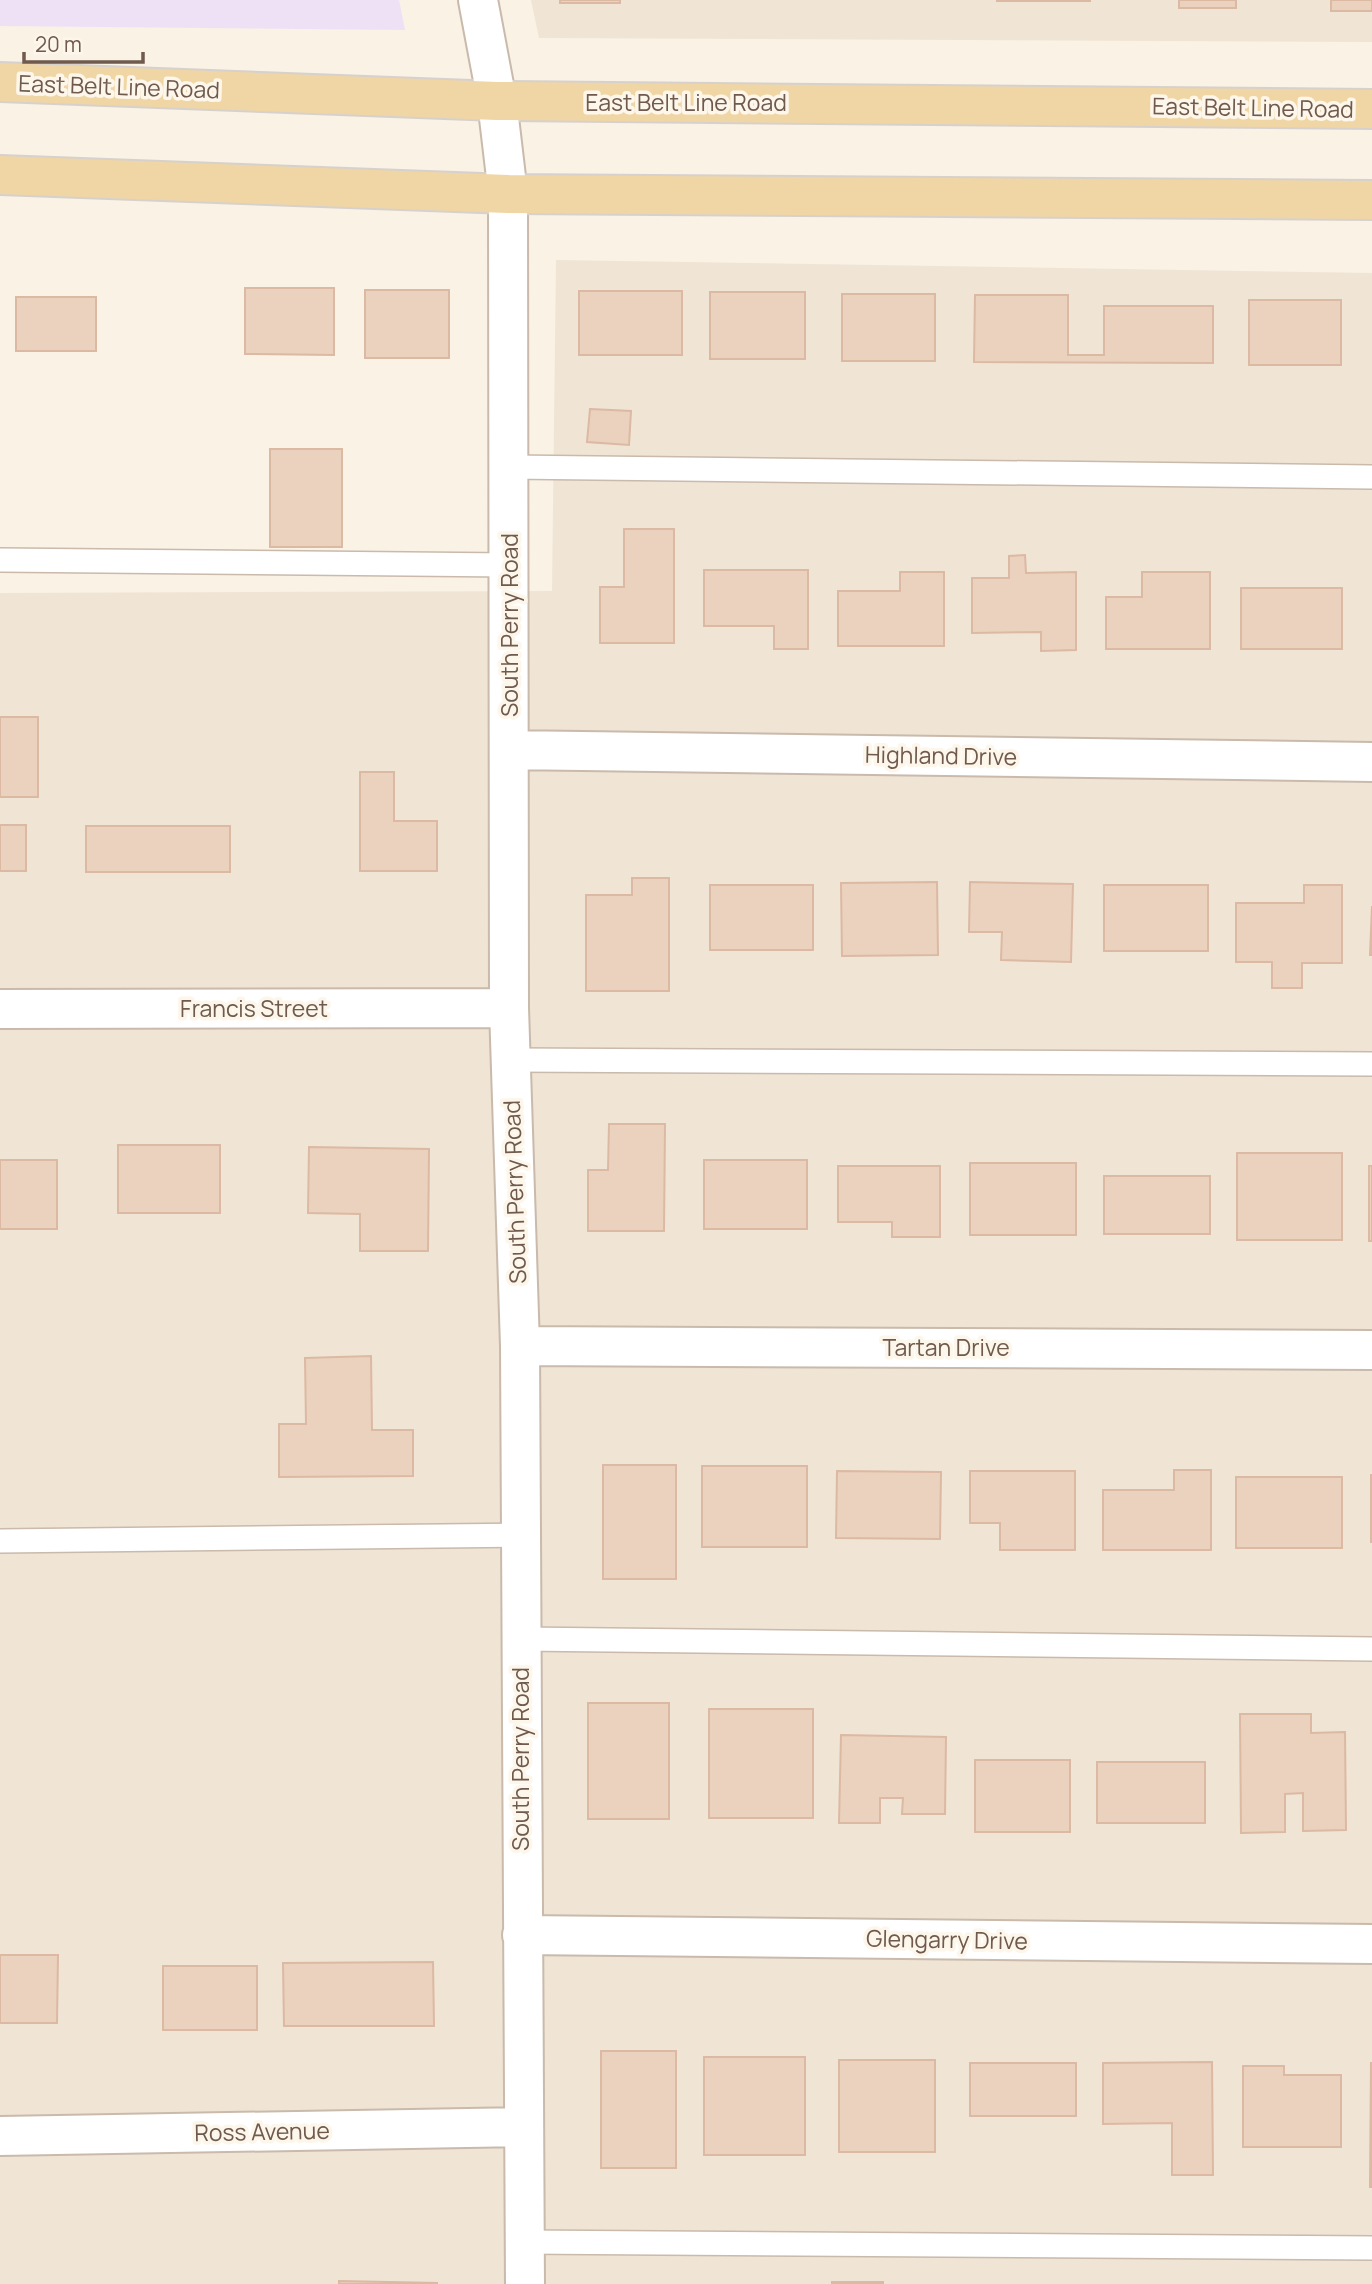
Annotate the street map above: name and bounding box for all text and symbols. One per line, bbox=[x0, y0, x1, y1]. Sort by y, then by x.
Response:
scale bar bbox=[24, 21, 144, 65]
text: 20 m bbox=[35, 30, 82, 58]
street label: East Belt Line Road bbox=[18, 66, 220, 106]
street label: East Belt Line Road bbox=[585, 86, 787, 118]
street label: East Belt Line Road bbox=[1152, 89, 1354, 125]
street label: South Perry Road bbox=[493, 533, 525, 717]
street label: Highland Drive bbox=[865, 738, 1017, 772]
street label: Francis Street bbox=[180, 992, 328, 1024]
street label: South Perry Road bbox=[495, 1100, 533, 1284]
street label: Tartan Drive bbox=[882, 1331, 1010, 1363]
street label: South Perry Road bbox=[504, 1667, 536, 1851]
street label: Glengarry Drive bbox=[866, 1922, 1028, 1956]
street label: Ross Avenue bbox=[194, 2114, 330, 2148]

